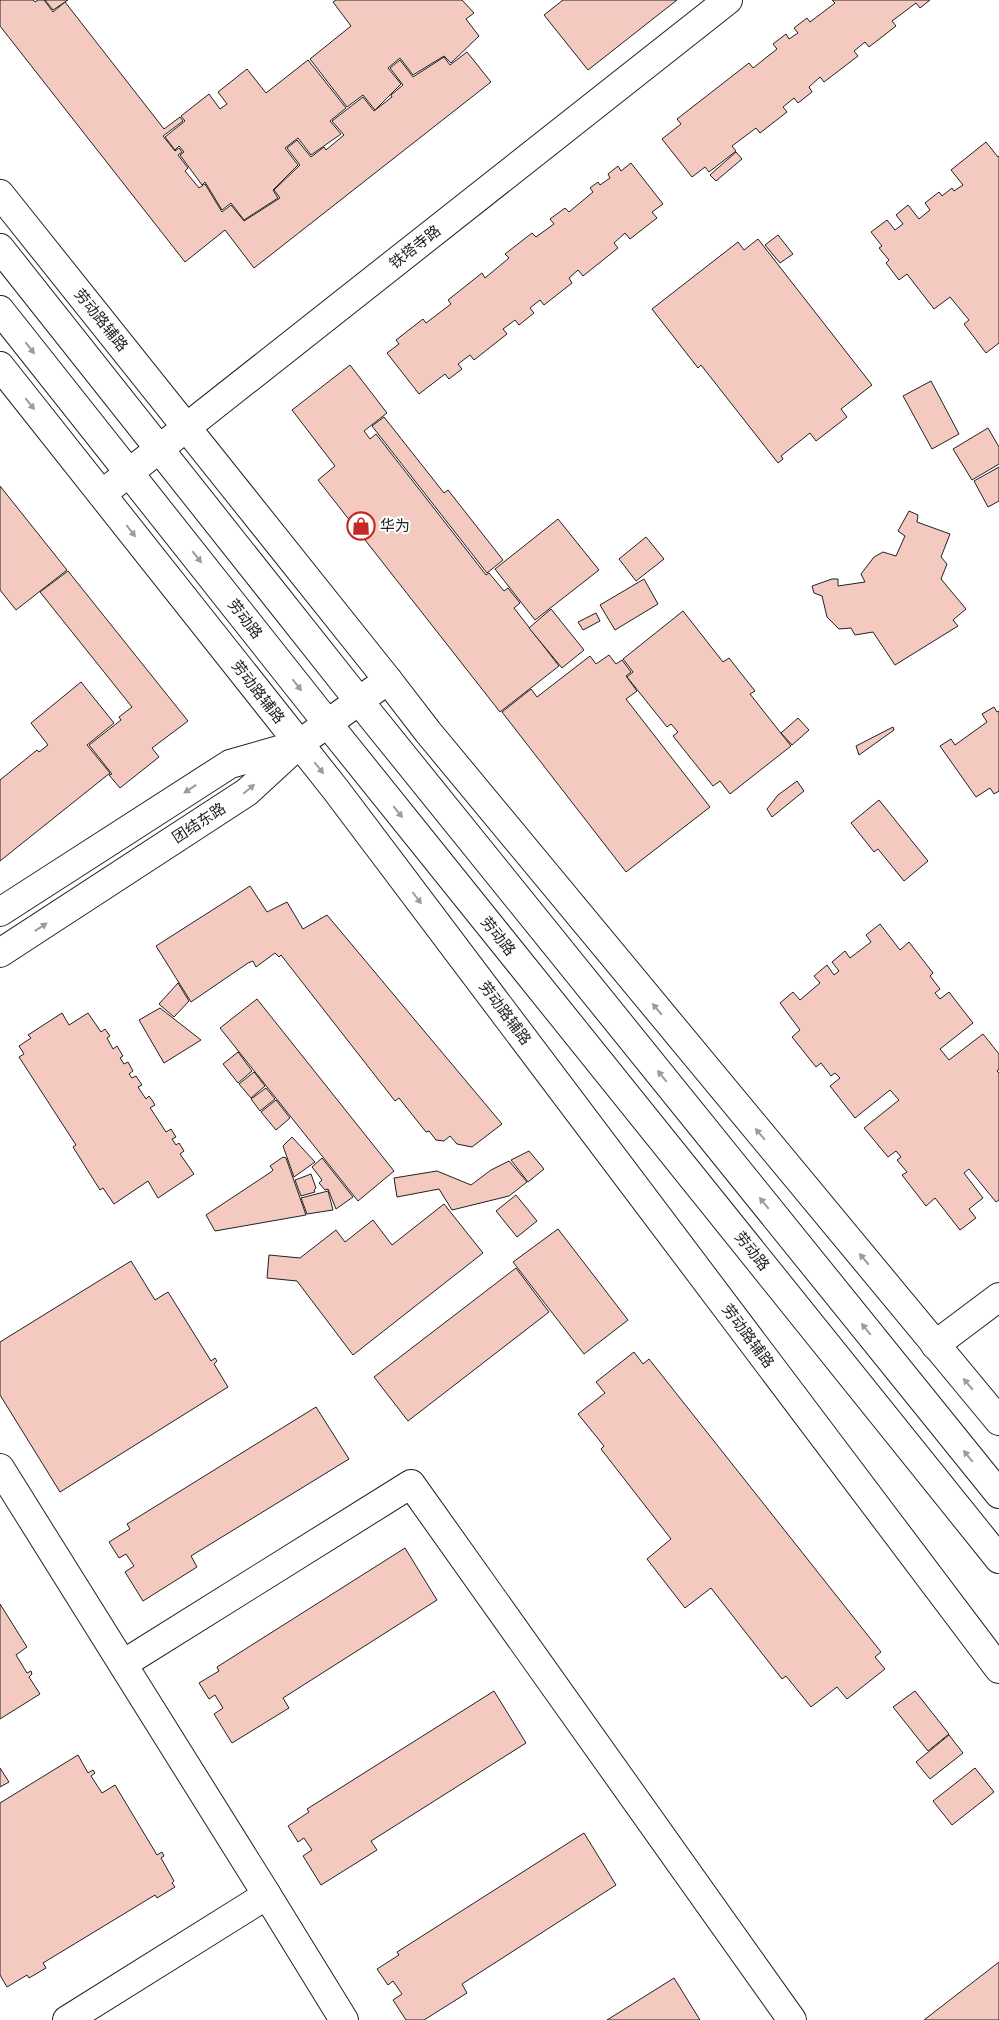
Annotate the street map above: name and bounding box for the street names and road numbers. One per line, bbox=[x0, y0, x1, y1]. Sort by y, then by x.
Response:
street label: 铁塔寺路 bbox=[386, 222, 444, 272]
street label: 劳动路辅路 bbox=[71, 286, 131, 354]
street label: 劳动路 bbox=[225, 596, 265, 642]
street label: 劳动路辅路 bbox=[229, 658, 287, 726]
street label: 团结东路 bbox=[169, 800, 229, 846]
street label: 劳动路 bbox=[478, 913, 518, 959]
street label: 劳动路辅路 bbox=[476, 978, 534, 1048]
street label: 劳动路 bbox=[732, 1228, 772, 1274]
street label: 劳动路辅路 bbox=[719, 1301, 777, 1371]

